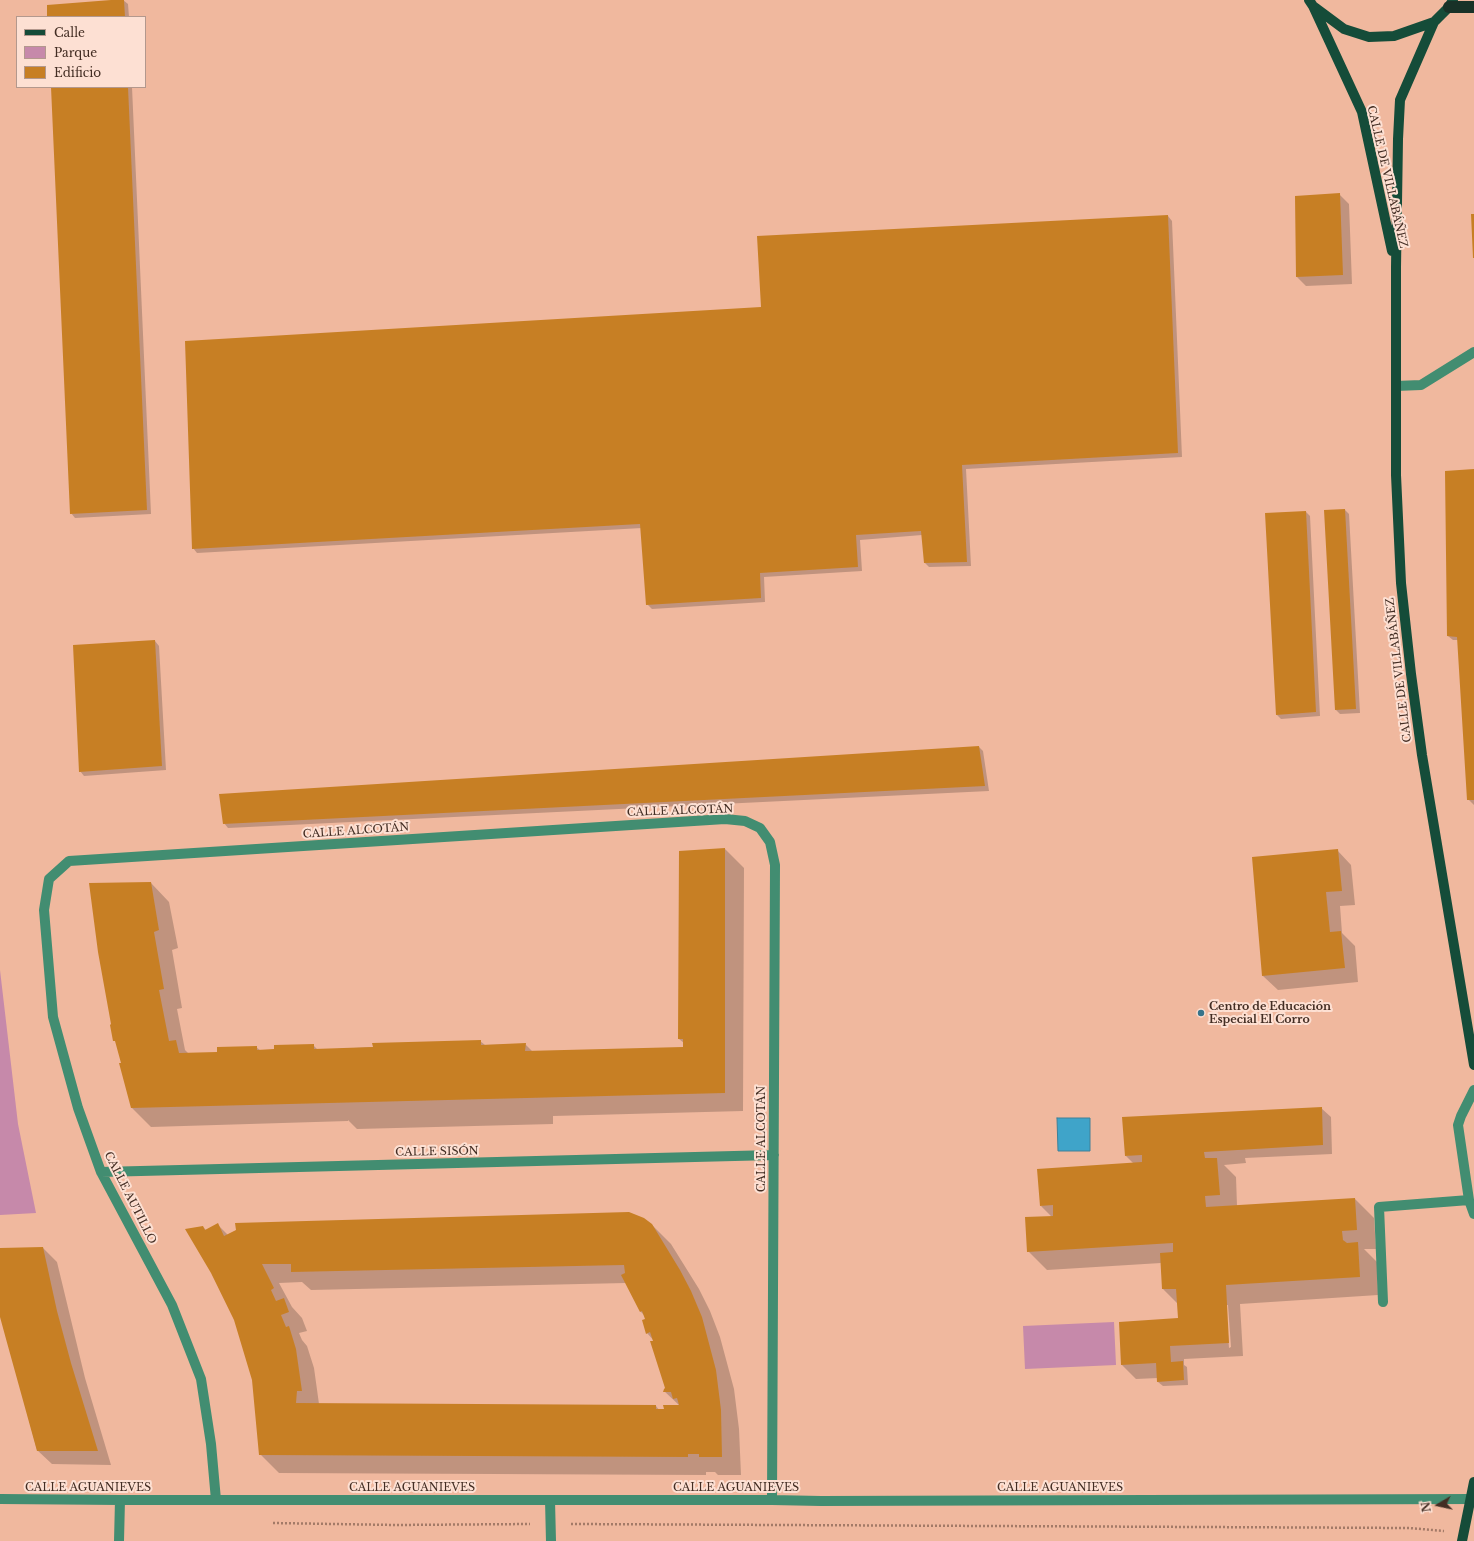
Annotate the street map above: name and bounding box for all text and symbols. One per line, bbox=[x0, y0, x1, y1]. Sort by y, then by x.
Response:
legend bbox=[16, 16, 146, 88]
text: Calle bbox=[54, 25, 85, 40]
text: Parque bbox=[54, 45, 97, 60]
text: Edificio bbox=[54, 65, 101, 80]
street label: CALLE DE VILLABÁÑEZ bbox=[1364, 104, 1410, 250]
street label: CALLE DE VILLABÁÑEZ bbox=[1384, 597, 1414, 743]
street label: CALLE ALCOTÁN bbox=[627, 803, 733, 819]
street label: CALLE ALCOTÁN bbox=[302, 821, 410, 841]
place label: Centro de Educación Especial El Corro bbox=[1209, 1000, 1331, 1026]
marker: Centro de Educación Especial El Corro bbox=[1196, 1008, 1206, 1018]
street label: CALLE ALCOTÁN bbox=[755, 1086, 769, 1192]
street label: CALLE SISÓN bbox=[395, 1145, 479, 1159]
street label: CALLE AUTILLO bbox=[101, 1150, 159, 1246]
street label: CALLE AGUANIEVES bbox=[25, 1481, 151, 1495]
street label: CALLE AGUANIEVES bbox=[349, 1481, 475, 1495]
street label: CALLE AGUANIEVES bbox=[673, 1481, 799, 1495]
street label: CALLE AGUANIEVES bbox=[997, 1481, 1123, 1495]
north arrow bbox=[1418, 1485, 1458, 1525]
text: N bbox=[1418, 1501, 1434, 1513]

